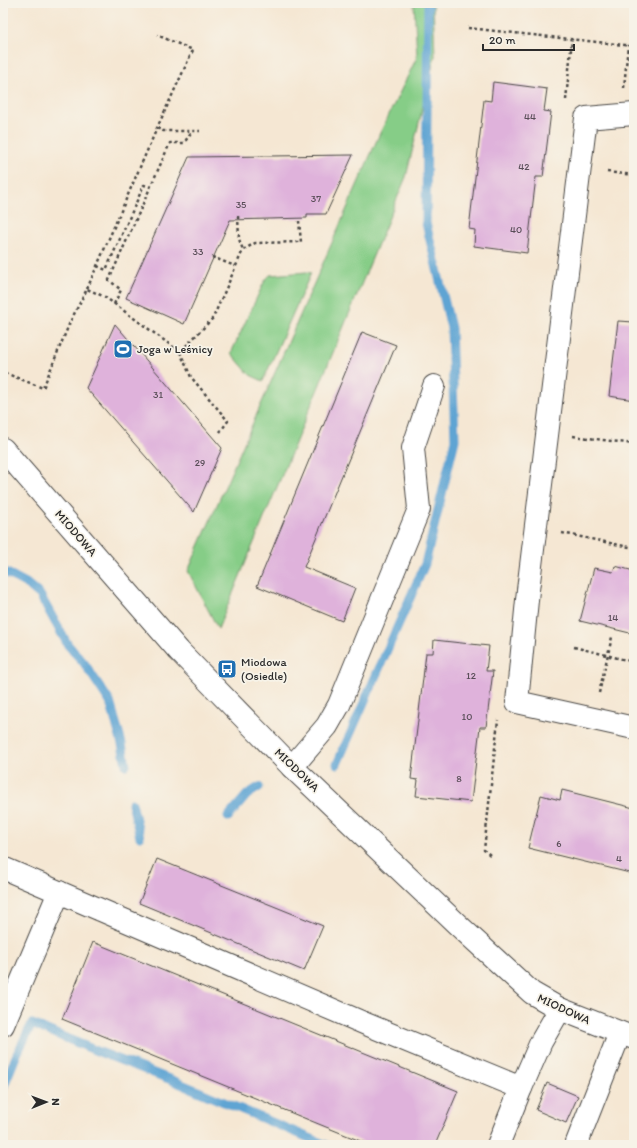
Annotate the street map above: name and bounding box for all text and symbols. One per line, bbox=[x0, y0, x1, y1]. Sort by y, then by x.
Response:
scale bar bbox=[483, 26, 574, 52]
text: 20 m bbox=[489, 33, 516, 47]
house number: 44 bbox=[524, 110, 536, 123]
house number: 42 bbox=[518, 160, 530, 173]
house number: 37 bbox=[311, 192, 321, 205]
house number: 35 bbox=[236, 198, 246, 211]
house number: 40 bbox=[510, 223, 522, 236]
house number: 33 bbox=[193, 245, 204, 258]
sports icon: Joga w Leśnicy bbox=[112, 338, 134, 360]
place label: Joga w Leśnicy bbox=[137, 342, 213, 356]
house number: 31 bbox=[153, 388, 163, 401]
house number: 29 bbox=[195, 456, 205, 469]
street label: MIODOWA bbox=[52, 507, 100, 559]
house number: 14 bbox=[608, 611, 618, 624]
place label: Miodowa (Osiedle) bbox=[241, 655, 287, 683]
bus stop icon: Miodowa (Osiedle) bbox=[216, 658, 238, 680]
house number: 12 bbox=[466, 669, 477, 682]
house number: 10 bbox=[462, 710, 472, 723]
street label: MIODOWA bbox=[272, 745, 323, 795]
house number: 8 bbox=[456, 772, 462, 785]
house number: 6 bbox=[556, 837, 562, 850]
house number: 4 bbox=[616, 852, 622, 865]
street label: MIODOWA bbox=[535, 991, 593, 1027]
north arrow bbox=[26, 1082, 66, 1122]
text: N bbox=[49, 1098, 62, 1106]

